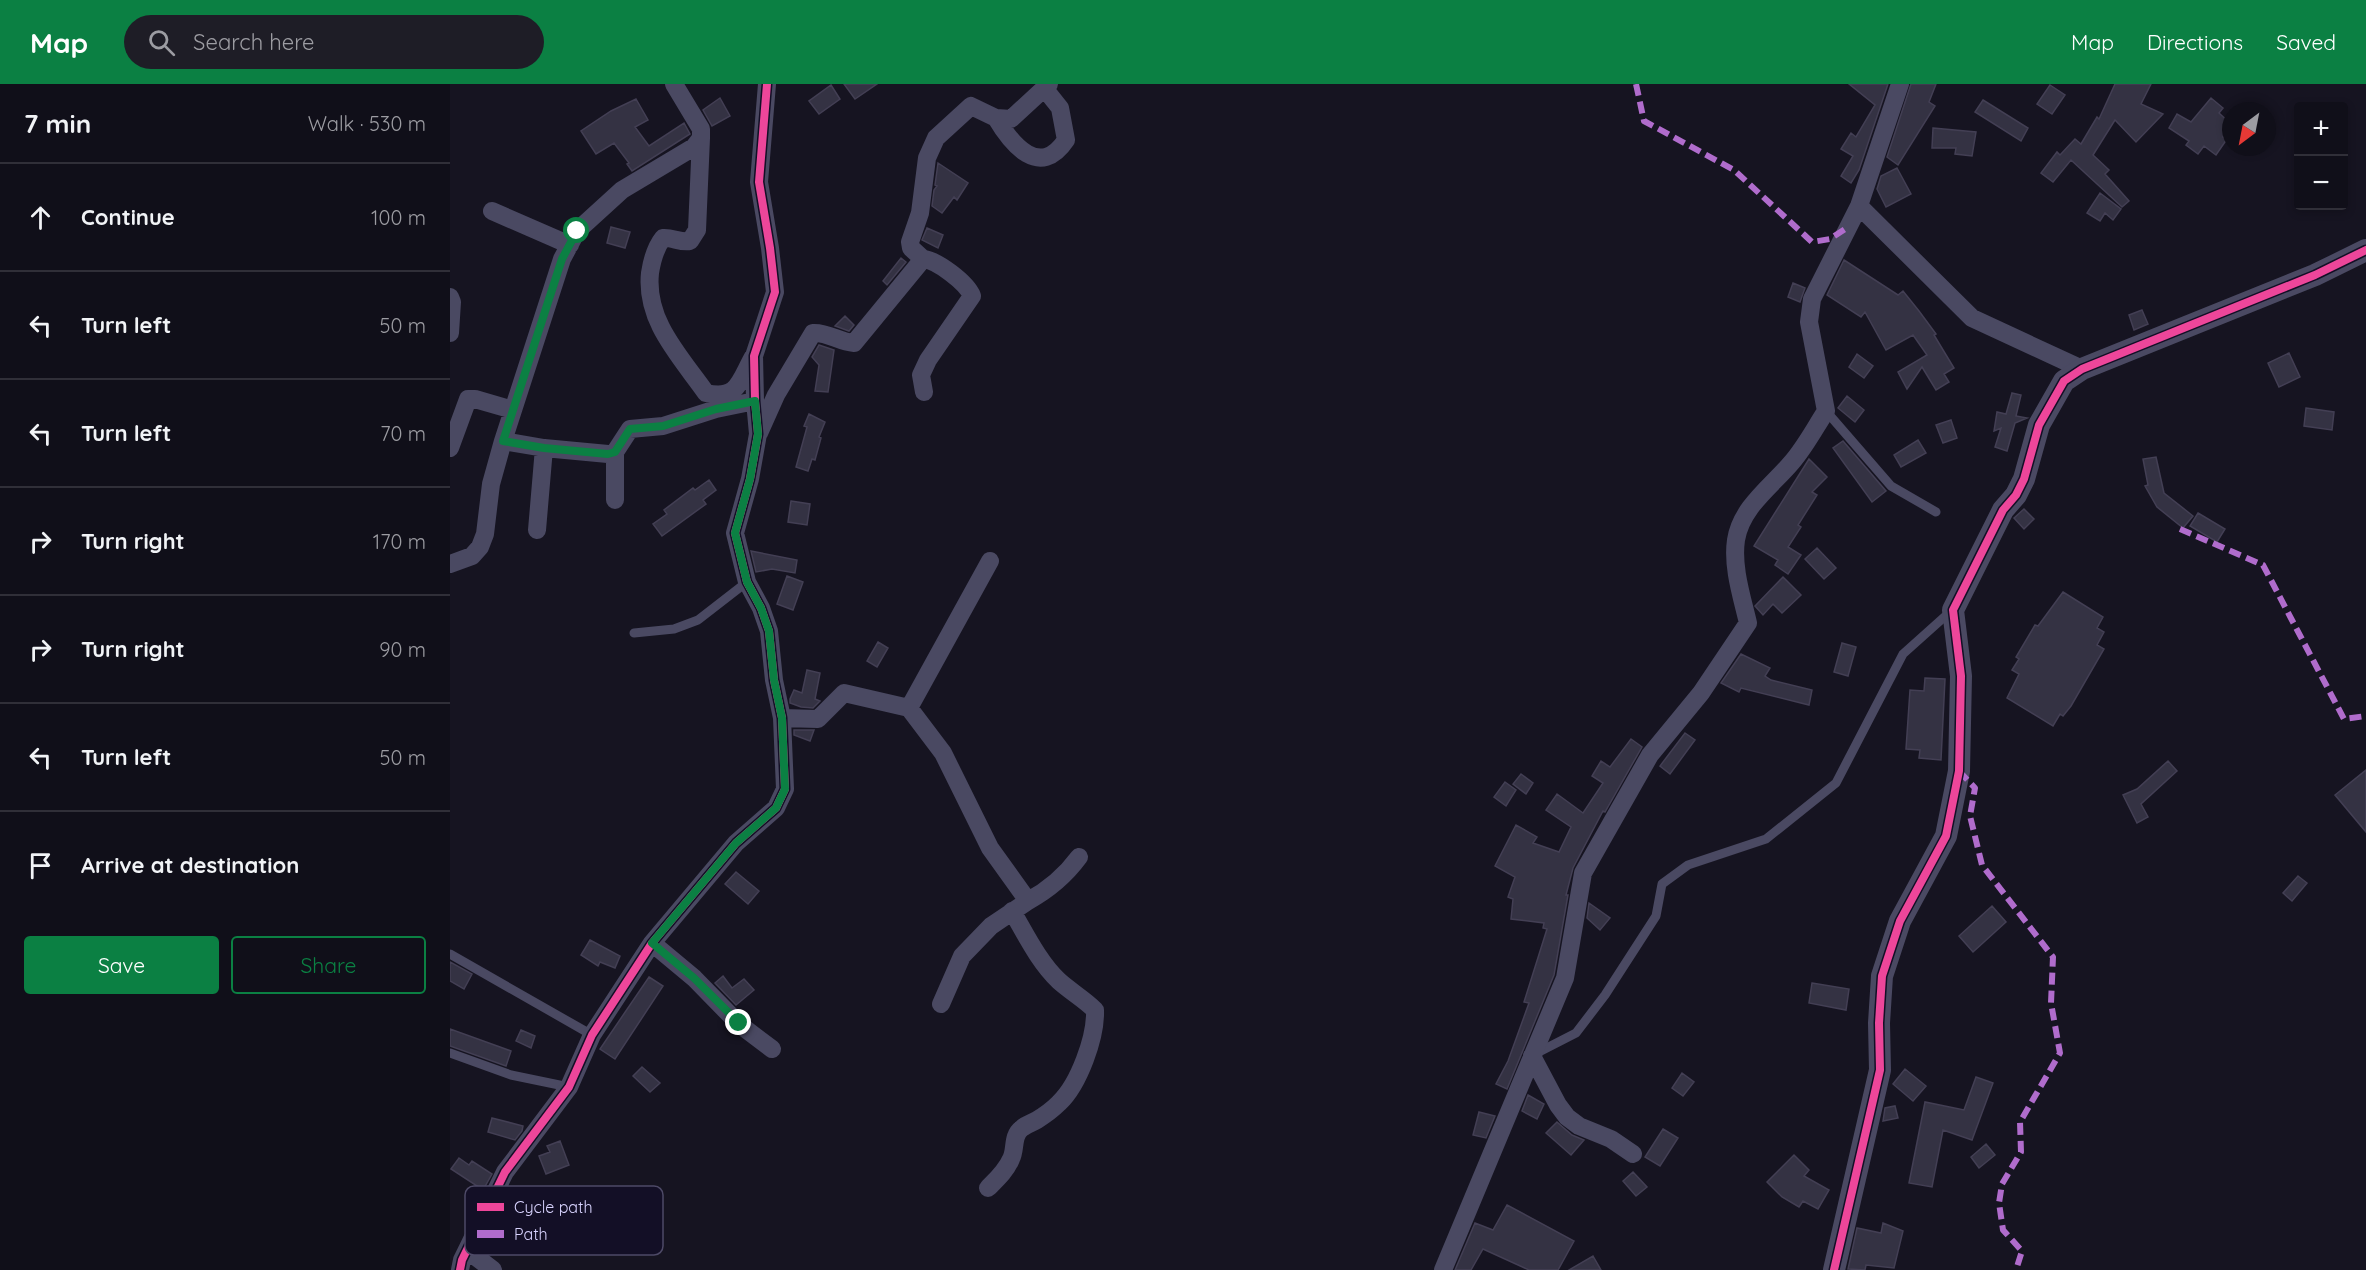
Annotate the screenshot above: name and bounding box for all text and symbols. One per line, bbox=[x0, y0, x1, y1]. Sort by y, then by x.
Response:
search box bbox=[124, 15, 544, 69]
text: Map bbox=[30, 25, 88, 60]
icon: search bbox=[145, 26, 178, 59]
text: Search here bbox=[193, 28, 315, 56]
text: Map bbox=[2071, 29, 2114, 55]
text: Directions bbox=[2147, 29, 2243, 55]
text: Saved bbox=[2276, 29, 2336, 55]
north arrow bbox=[2222, 102, 2276, 156]
map controls bbox=[2294, 102, 2348, 210]
button: + bbox=[2294, 102, 2348, 156]
text: 7 min bbox=[24, 107, 91, 140]
text: Walk · 530 m bbox=[308, 111, 426, 136]
button: − bbox=[2294, 156, 2348, 210]
icon: ahead bbox=[24, 201, 57, 234]
text: Continue bbox=[81, 203, 175, 231]
text: 100 m bbox=[371, 205, 426, 230]
route start bbox=[563, 217, 589, 243]
icon: left bbox=[24, 309, 57, 342]
text: Turn left bbox=[81, 311, 171, 339]
text: 50 m bbox=[380, 313, 426, 338]
icon: left bbox=[24, 417, 57, 450]
text: Turn left bbox=[81, 419, 171, 447]
text: 70 m bbox=[380, 421, 426, 446]
icon: right bbox=[24, 525, 57, 558]
text: Turn right bbox=[81, 527, 185, 555]
text: 170 m bbox=[373, 529, 426, 554]
icon: right bbox=[24, 633, 57, 666]
text: Turn right bbox=[81, 635, 185, 663]
text: 90 m bbox=[379, 637, 426, 662]
icon: left bbox=[24, 741, 57, 774]
text: Turn left bbox=[81, 743, 171, 771]
text: 50 m bbox=[380, 745, 426, 770]
icon: arrive bbox=[24, 849, 57, 882]
text: Arrive at destination bbox=[81, 851, 299, 879]
button: Save bbox=[24, 936, 219, 994]
button: Share bbox=[231, 936, 426, 994]
route end bbox=[725, 1009, 751, 1035]
legend bbox=[465, 1186, 663, 1255]
text: Cycle path bbox=[514, 1197, 593, 1217]
text: Path bbox=[514, 1224, 548, 1244]

